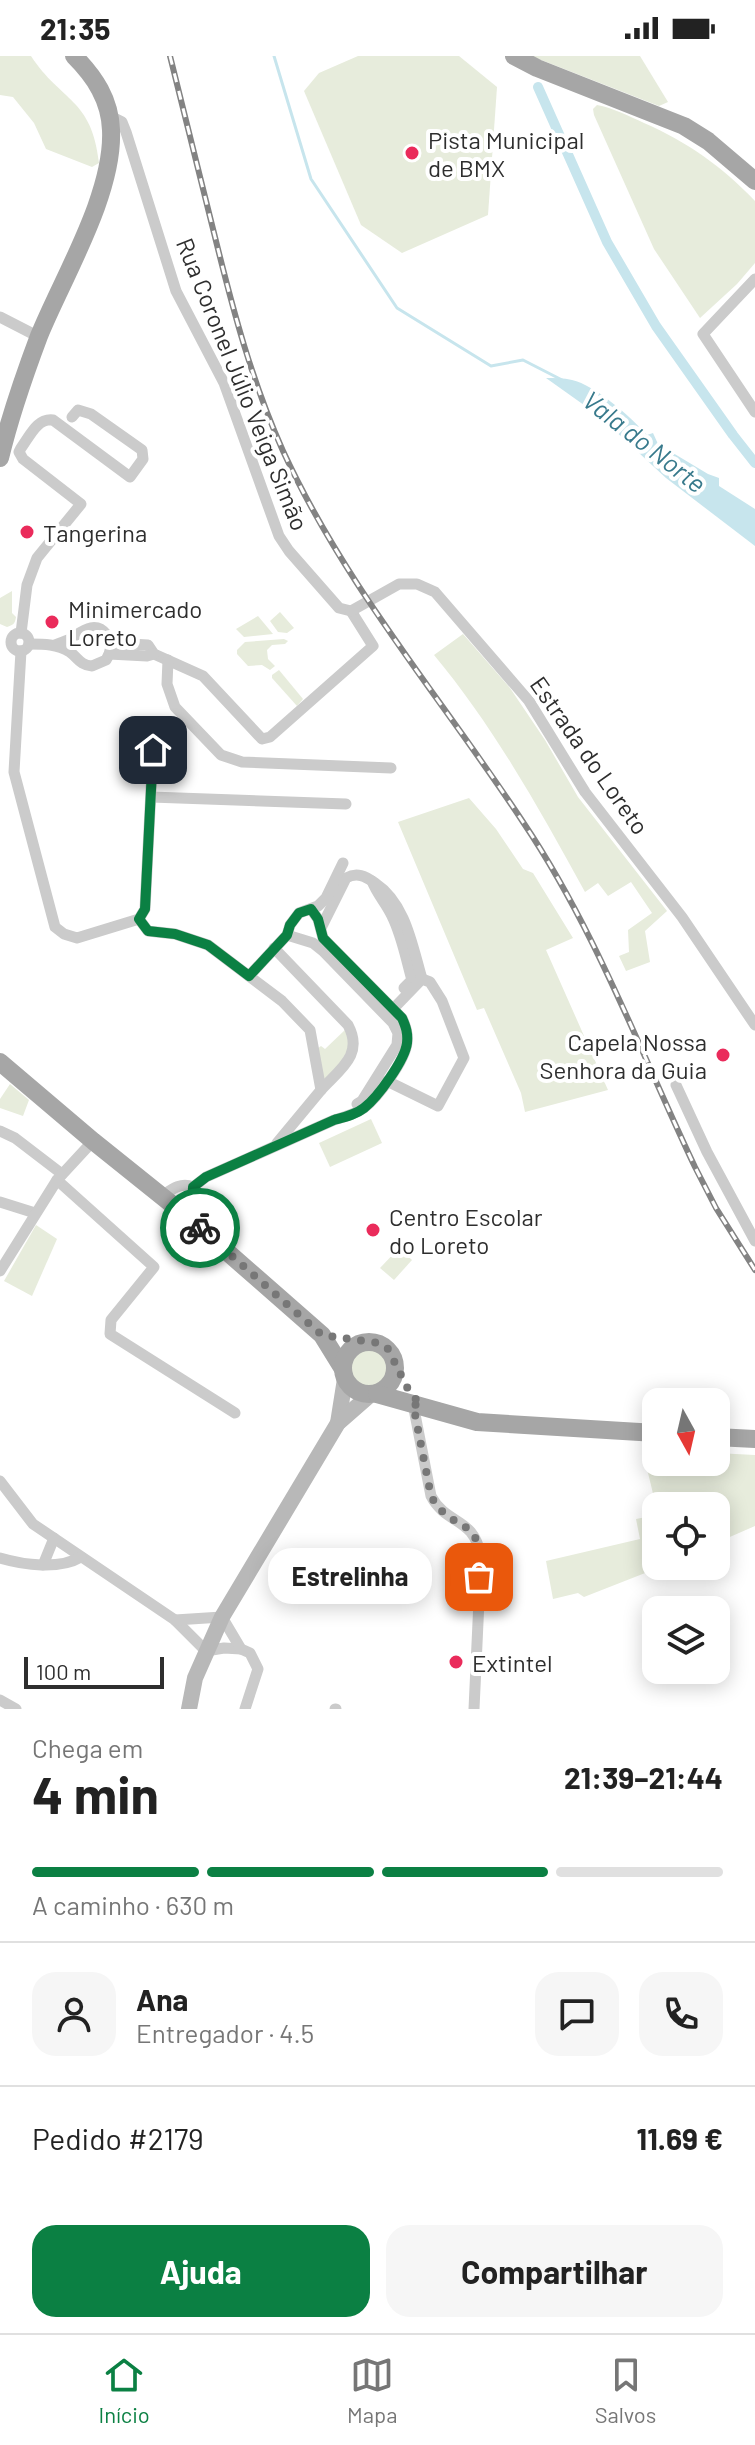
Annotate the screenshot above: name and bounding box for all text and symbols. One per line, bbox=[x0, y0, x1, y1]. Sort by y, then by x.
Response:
text: 21:35 bbox=[40, 10, 111, 46]
place label: Pista Municipal de BMX bbox=[428, 125, 584, 182]
marker: Pista Municipal de BMX bbox=[403, 144, 421, 162]
street label: Rua Coronel Júlio Veiga Simão bbox=[171, 233, 315, 535]
water label: Vala do Norte bbox=[577, 383, 713, 499]
place label: Tangerina bbox=[43, 518, 147, 547]
marker: Tangerina bbox=[18, 523, 36, 541]
place label: Minimercado Loreto bbox=[68, 594, 202, 651]
marker: Minimercado Loreto bbox=[43, 613, 61, 631]
street label: Estrada do Loreto bbox=[525, 670, 655, 840]
pin bbox=[119, 716, 187, 784]
icon: home bbox=[131, 728, 175, 772]
place label: Capela Nossa Senhora da Guia bbox=[540, 1027, 707, 1084]
marker: Capela Nossa Senhora da Guia bbox=[714, 1046, 732, 1064]
courier bbox=[160, 1188, 240, 1268]
place label: Centro Escolar do Loreto bbox=[389, 1202, 543, 1259]
icon: bike bbox=[178, 1206, 222, 1250]
marker: Centro Escolar do Loreto bbox=[364, 1221, 382, 1239]
north arrow bbox=[642, 1388, 730, 1476]
map controls bbox=[642, 1388, 730, 1684]
button: locate bbox=[642, 1492, 730, 1580]
pin bbox=[445, 1543, 513, 1611]
callout: Estrelinha bbox=[267, 1549, 431, 1605]
icon: bag bbox=[457, 1555, 501, 1599]
text: Estrelinha bbox=[291, 1560, 409, 1591]
button: layers bbox=[642, 1596, 730, 1684]
place label: Extintel bbox=[472, 1648, 552, 1677]
scale bar bbox=[24, 1653, 164, 1689]
marker: Extintel bbox=[447, 1653, 465, 1671]
text: 100 m bbox=[36, 1658, 91, 1684]
text: Chega em bbox=[32, 1732, 143, 1763]
text: 21:39–21:44 bbox=[564, 1759, 723, 1795]
text: 4 min bbox=[32, 1762, 159, 1824]
text: A caminho · 630 m bbox=[32, 1889, 234, 1920]
button: person bbox=[32, 1972, 116, 2056]
button: chat bbox=[535, 1972, 619, 2056]
button: phone bbox=[639, 1972, 723, 2056]
text: Ana bbox=[136, 1981, 188, 2017]
text: Entregador · 4.5 bbox=[136, 2017, 314, 2048]
text: Pedido #2179 bbox=[32, 2120, 204, 2156]
text: 11.69 € bbox=[636, 2120, 723, 2156]
button: Ajuda bbox=[32, 2225, 370, 2317]
button: Compartilhar bbox=[386, 2225, 723, 2317]
tab: Início bbox=[99, 2353, 150, 2427]
tab: Mapa bbox=[347, 2353, 397, 2427]
tab: Salvos bbox=[595, 2353, 656, 2427]

